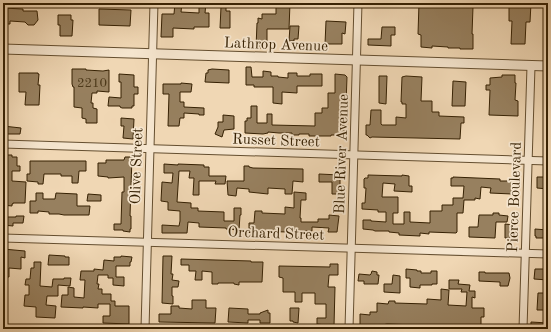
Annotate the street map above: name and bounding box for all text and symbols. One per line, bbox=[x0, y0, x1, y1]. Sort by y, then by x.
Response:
street label: Lathrop Avenue bbox=[224, 36, 328, 55]
house number: 2210 bbox=[77, 77, 107, 90]
street label: Blue River Avenue bbox=[333, 94, 352, 214]
street label: Olive Street bbox=[129, 127, 146, 205]
street label: Russet Street bbox=[232, 132, 320, 151]
street label: Pierce Boulevard bbox=[506, 141, 525, 253]
street label: Orchard Street bbox=[227, 225, 325, 244]

